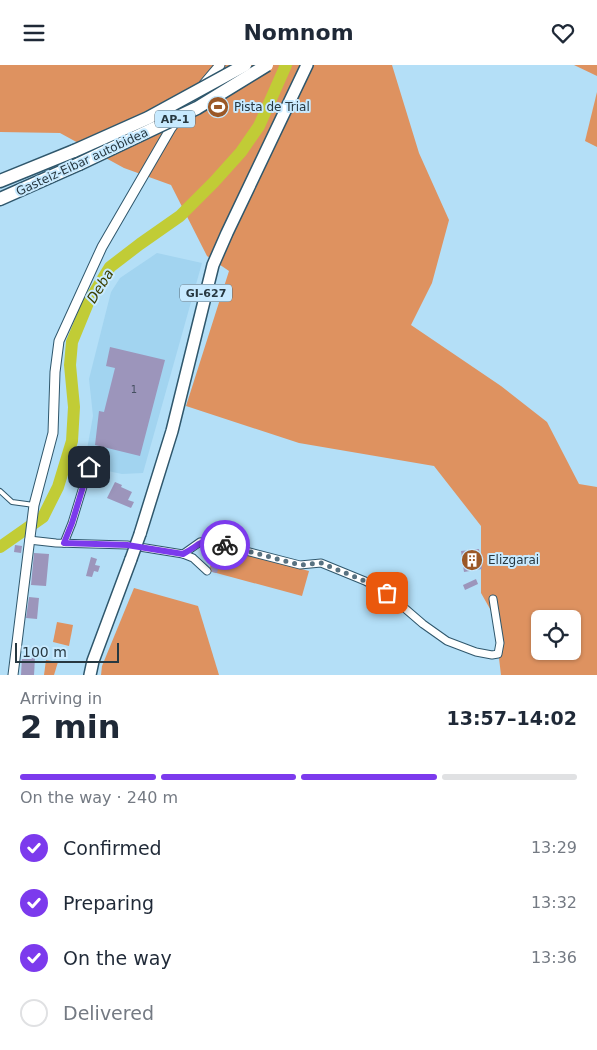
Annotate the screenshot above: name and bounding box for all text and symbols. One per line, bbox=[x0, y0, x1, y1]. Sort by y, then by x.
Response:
icon: menu bbox=[20, 19, 48, 47]
icon: heart bbox=[549, 19, 577, 47]
text: Nomnom bbox=[243, 20, 354, 45]
sports icon: Pista de Trial bbox=[206, 95, 230, 119]
place label: Pista de Trial bbox=[234, 100, 310, 114]
road number: AP-1 bbox=[155, 111, 195, 127]
street label: Gasteiz-Eibar autobidea bbox=[14, 125, 150, 199]
water label: Deba bbox=[83, 266, 117, 306]
road number: GI-627 bbox=[180, 285, 232, 302]
house number: 1 bbox=[131, 384, 137, 395]
pin bbox=[68, 446, 110, 488]
icon: home bbox=[75, 453, 103, 481]
courier bbox=[200, 520, 250, 570]
icon: bike bbox=[211, 531, 239, 559]
building icon: Elizgarai bbox=[460, 548, 484, 572]
place label: Elizgarai bbox=[488, 553, 539, 567]
pin bbox=[366, 572, 408, 614]
icon: bag bbox=[373, 579, 401, 607]
map controls bbox=[531, 610, 581, 660]
button: locate bbox=[531, 610, 581, 660]
scale bar bbox=[15, 640, 119, 663]
text: 100 m bbox=[22, 644, 67, 660]
text: Arriving in bbox=[20, 689, 102, 708]
text: 13:57–14:02 bbox=[447, 707, 577, 729]
text: 2 min bbox=[20, 708, 121, 746]
text: On the way · 240 m bbox=[20, 788, 178, 807]
icon: check bbox=[20, 834, 48, 862]
text: Confirmed bbox=[63, 837, 162, 859]
text: 13:29 bbox=[531, 838, 577, 857]
icon: check bbox=[20, 889, 48, 917]
text: Preparing bbox=[63, 892, 154, 914]
text: 13:32 bbox=[531, 893, 577, 912]
icon: check bbox=[20, 944, 48, 972]
text: On the way bbox=[63, 947, 172, 969]
text: 13:36 bbox=[531, 948, 577, 967]
text: Delivered bbox=[63, 1002, 154, 1024]

